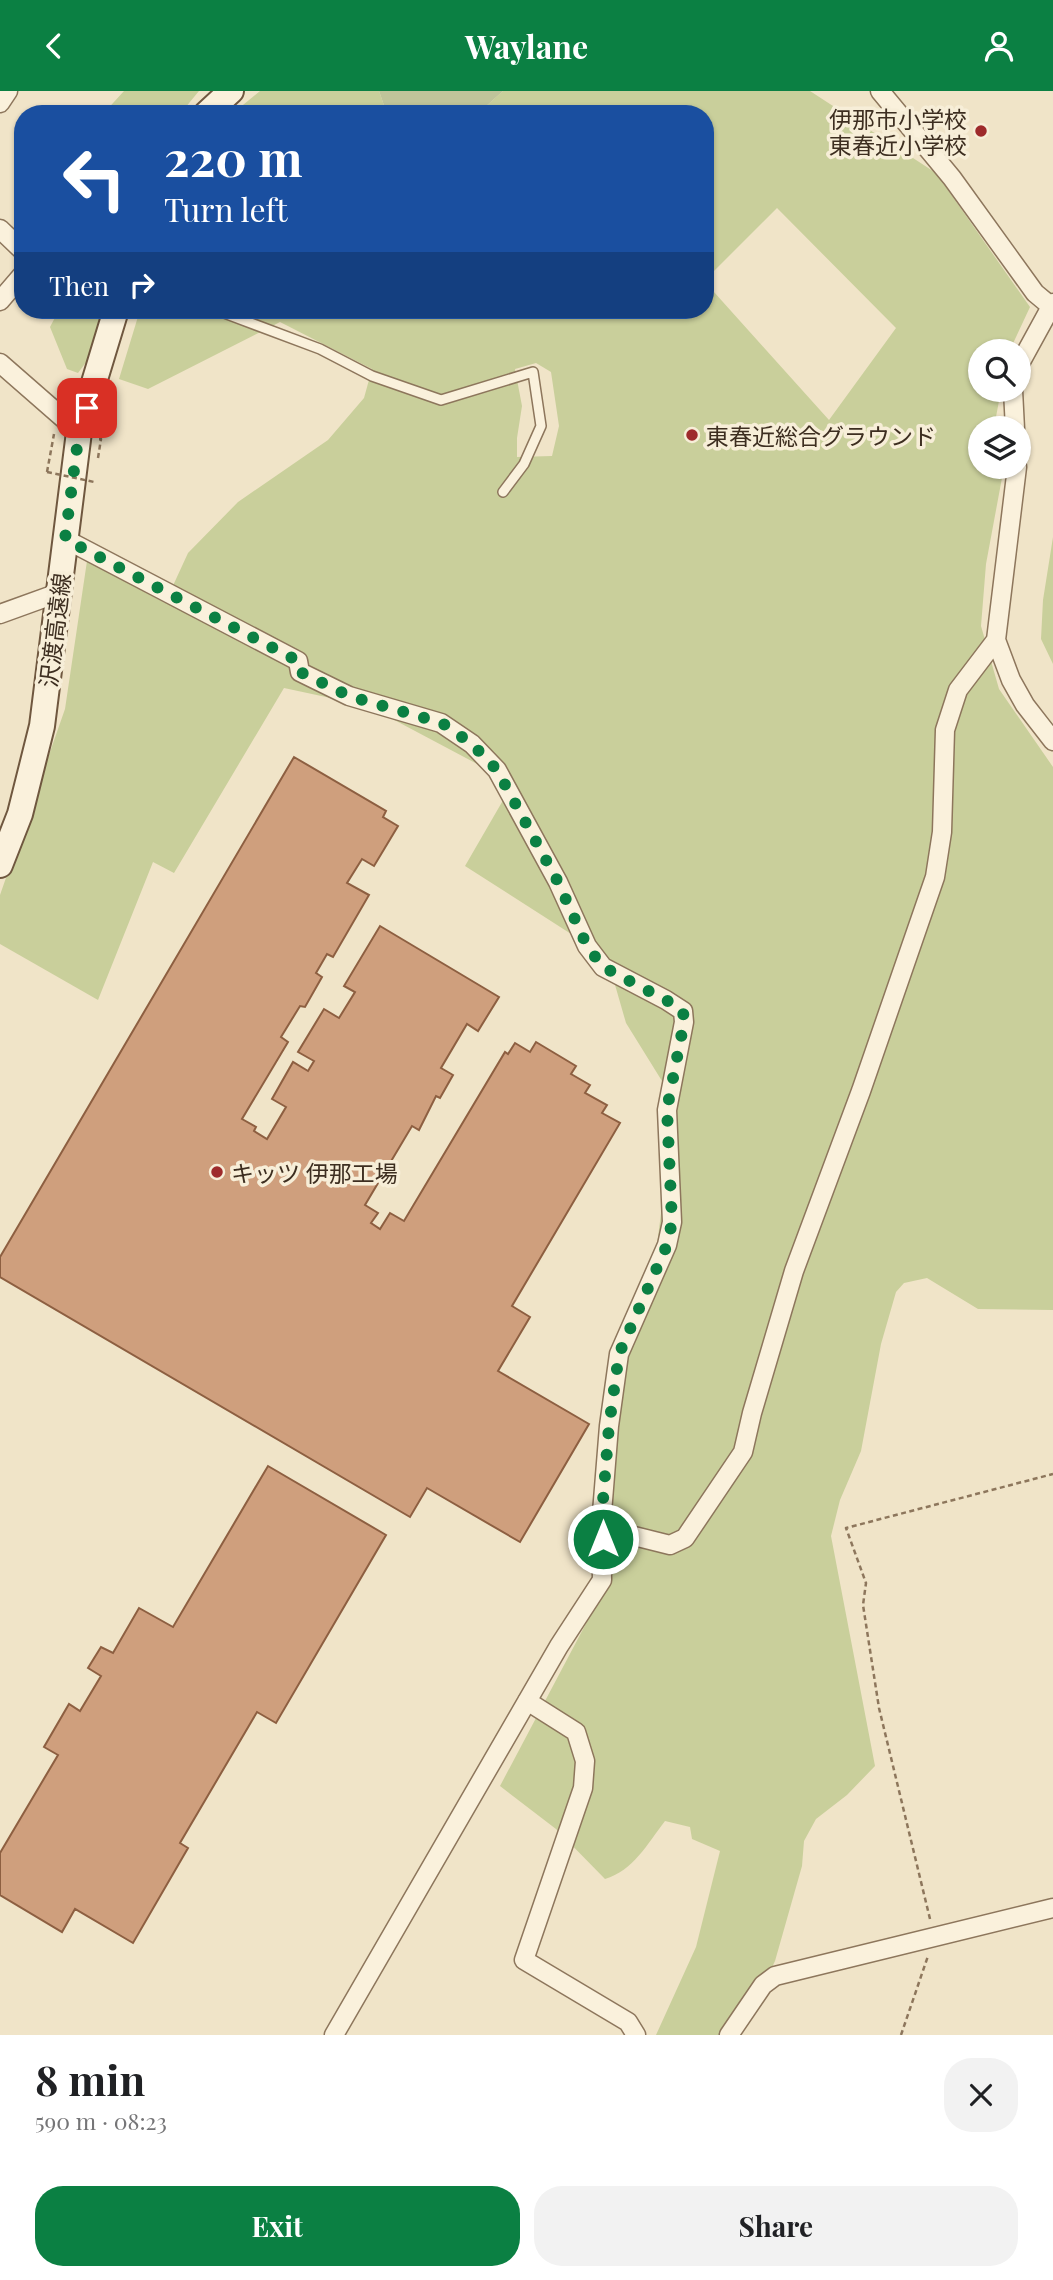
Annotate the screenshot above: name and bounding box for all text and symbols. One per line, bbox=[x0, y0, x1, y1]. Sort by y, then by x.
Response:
text: Waylane bbox=[465, 24, 588, 67]
icon: back bbox=[35, 27, 73, 65]
icon: person bbox=[980, 27, 1018, 65]
place label: 伊那市小学校 東春近小学校 bbox=[829, 103, 967, 160]
marker: 伊那市小学校 東春近小学校 bbox=[973, 123, 989, 139]
text: 220 m bbox=[164, 124, 303, 189]
icon: left bbox=[49, 133, 140, 224]
text: Turn left bbox=[164, 187, 288, 230]
icon: right bbox=[123, 266, 161, 304]
text: Then bbox=[49, 268, 109, 303]
map controls bbox=[968, 339, 1031, 479]
button: search bbox=[968, 339, 1031, 402]
pin bbox=[57, 378, 117, 438]
icon: arrive bbox=[68, 389, 106, 427]
button: layers bbox=[968, 416, 1031, 479]
place label: 東春近総合グラウンド bbox=[706, 420, 936, 451]
marker: 東春近総合グラウンド bbox=[684, 427, 700, 443]
street label: 沢渡高遠線 bbox=[32, 571, 76, 689]
place label: キッツ 伊那工場 bbox=[231, 1157, 398, 1188]
marker: キッツ 伊那工場 bbox=[209, 1164, 225, 1180]
position arrow bbox=[566, 1502, 640, 1576]
text: 8 min bbox=[35, 2051, 145, 2107]
button: close bbox=[944, 2058, 1018, 2132]
text: 590 m · 08:23 bbox=[35, 2105, 167, 2136]
button: Exit bbox=[35, 2186, 520, 2266]
button: Share bbox=[534, 2186, 1018, 2266]

